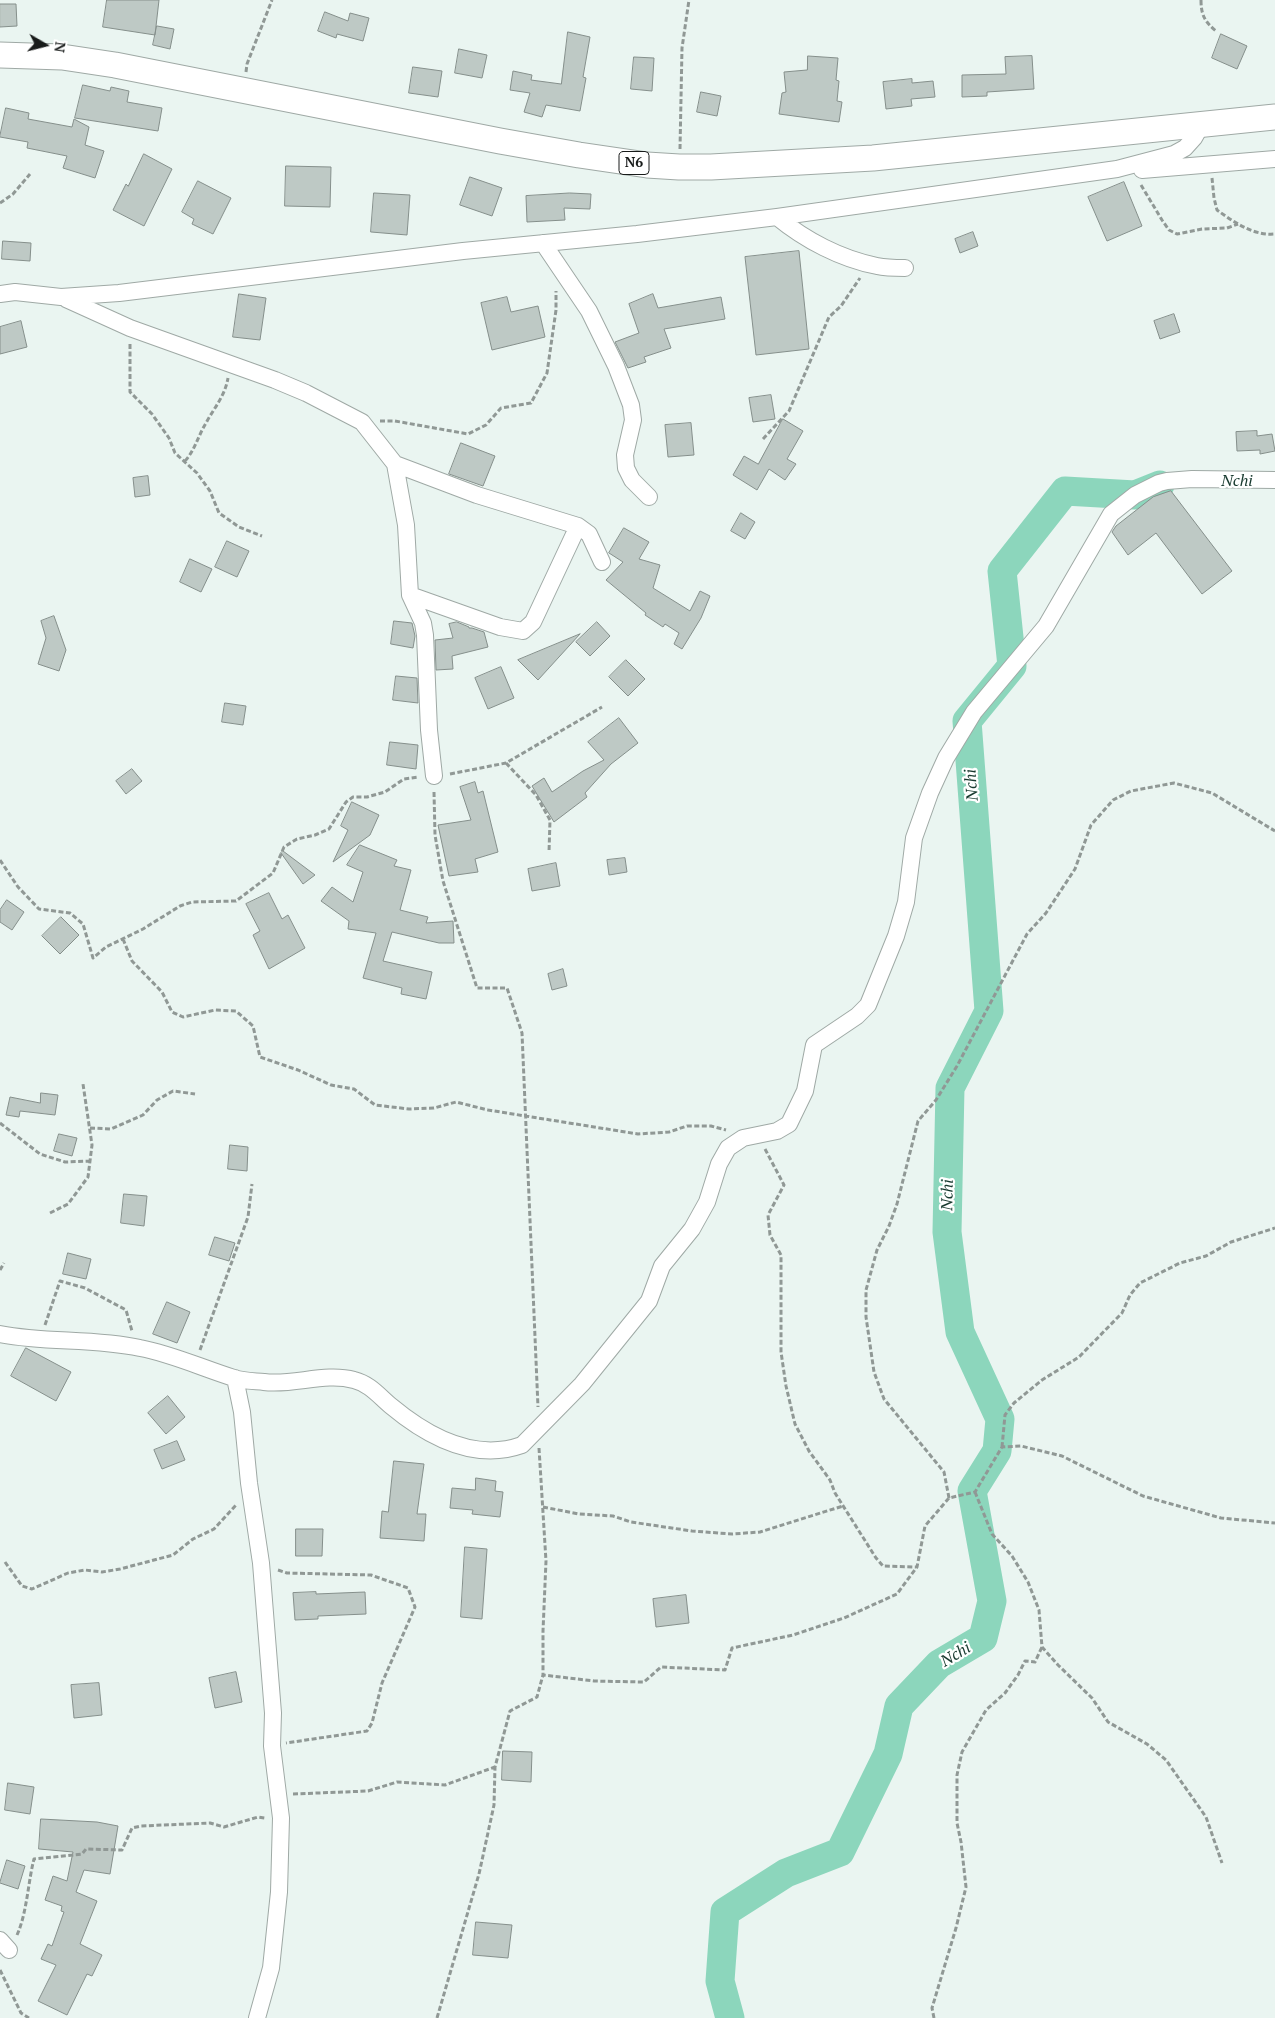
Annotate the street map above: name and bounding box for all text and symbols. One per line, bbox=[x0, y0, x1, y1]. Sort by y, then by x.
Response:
north arrow bbox=[20, 20, 70, 70]
text: N bbox=[50, 41, 70, 54]
road number: N6 bbox=[619, 152, 649, 174]
water label: Nchi bbox=[1221, 471, 1253, 491]
water label: Nchi bbox=[961, 769, 983, 801]
water label: Nchi bbox=[938, 1179, 958, 1211]
water label: Nchi bbox=[938, 1639, 974, 1671]

